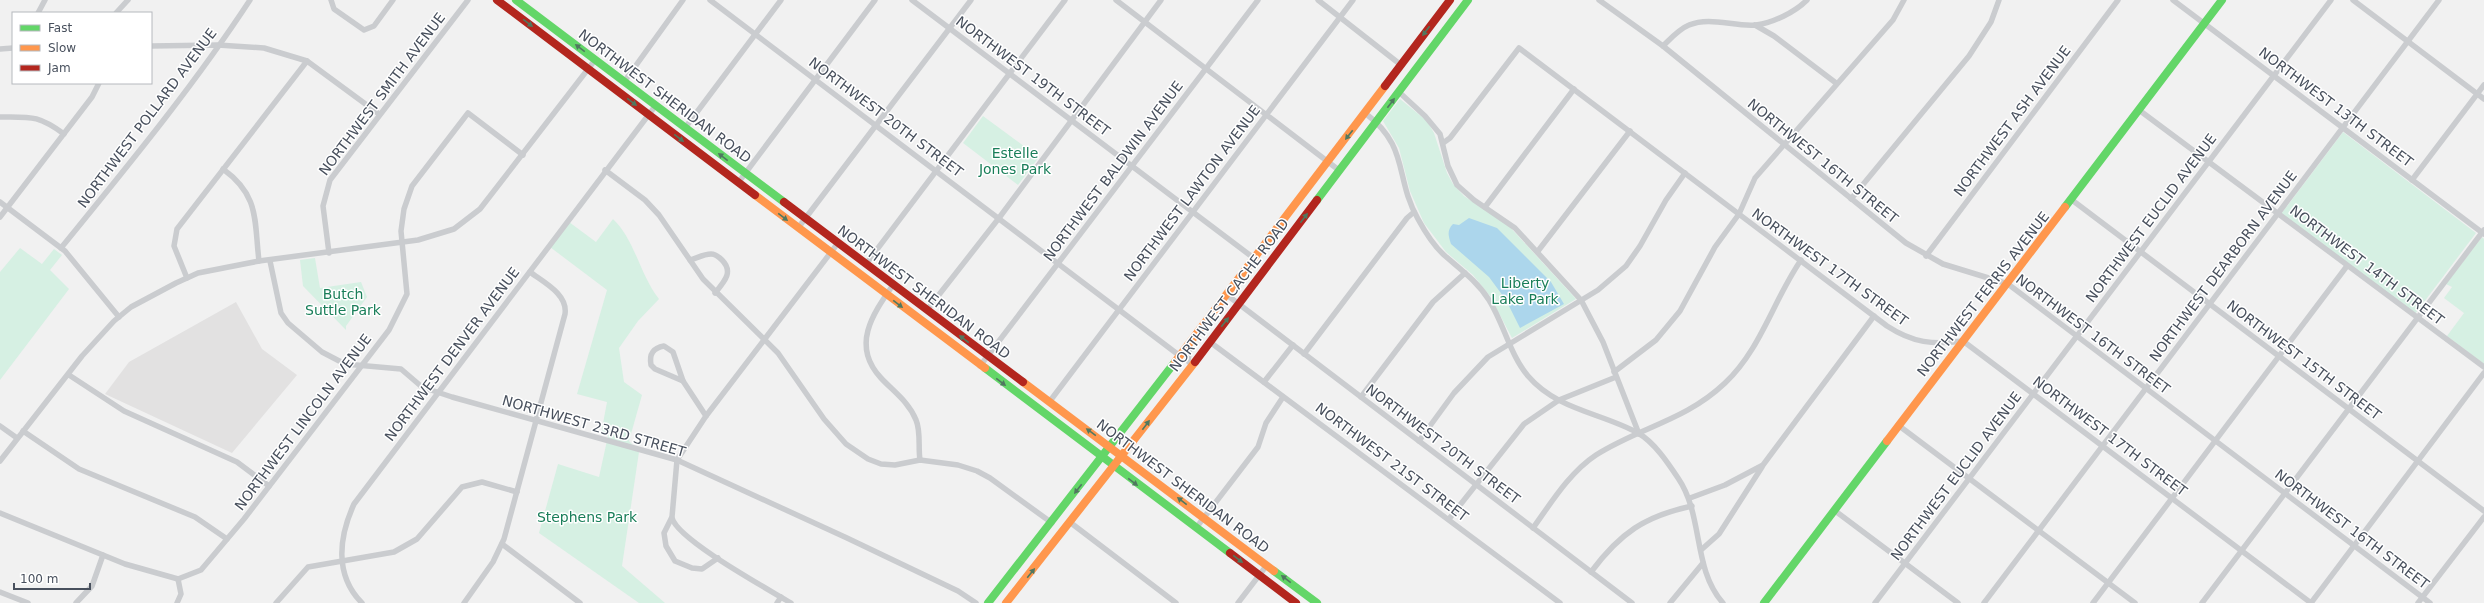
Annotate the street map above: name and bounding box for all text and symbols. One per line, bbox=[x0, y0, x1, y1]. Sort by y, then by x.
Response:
street label: NORTHWEST SMITH AVENUE bbox=[316, 10, 448, 178]
legend bbox=[12, 12, 152, 84]
street label: NORTHWEST 19TH STREET bbox=[953, 13, 1113, 139]
one-way arrow bbox=[523, 19, 533, 27]
text: Fast bbox=[48, 21, 72, 35]
street label: NORTHWEST POLLARD AVENUE bbox=[74, 25, 220, 211]
street label: NORTHWEST SHERIDAN ROAD bbox=[576, 26, 754, 166]
one-way arrow bbox=[1422, 26, 1431, 37]
text: Slow bbox=[48, 41, 76, 55]
street label: NORTHWEST ASH AVENUE bbox=[1950, 43, 2074, 199]
one-way arrow bbox=[574, 44, 585, 52]
street label: NORTHWEST 13TH STREET bbox=[2256, 44, 2416, 170]
street label: NORTHWEST 20TH STREET bbox=[806, 54, 966, 180]
text: Jam bbox=[47, 61, 71, 75]
street label: NORTHWEST BALDWIN AVENUE bbox=[1040, 78, 1186, 264]
street label: NORTHWEST 16TH STREET bbox=[1745, 95, 1902, 227]
one-way arrow bbox=[626, 98, 637, 106]
one-way arrow bbox=[1387, 98, 1395, 109]
street label: NORTHWEST LAWTON AVENUE bbox=[1121, 102, 1263, 284]
one-way arrow bbox=[1344, 130, 1353, 141]
street label: NORTHWEST EUCLID AVENUE bbox=[2082, 131, 2220, 305]
one-way arrow bbox=[674, 134, 685, 142]
park label: Estelle Jones Park bbox=[978, 145, 1052, 177]
one-way arrow bbox=[718, 152, 729, 161]
street label: NORTHWEST DEARBORN AVENUE bbox=[2146, 168, 2300, 364]
street label: NORTHWEST 14TH STREET bbox=[2287, 202, 2447, 328]
street label: NORTHWEST 17TH STREET bbox=[1749, 205, 1911, 329]
street label: NORTHWEST FERRIS AVENUE bbox=[1914, 209, 2052, 379]
one-way arrow bbox=[778, 213, 788, 221]
one-way arrow bbox=[1300, 213, 1308, 224]
street label: NORTHWEST CACHE ROAD bbox=[1166, 215, 1292, 375]
street label: NORTHWEST SHERIDAN ROAD bbox=[835, 222, 1013, 362]
street label: NORTHWEST DENVER AVENUE bbox=[381, 264, 523, 444]
street label: NORTHWEST 16TH STREET bbox=[2013, 271, 2173, 397]
park label: Liberty Lake Park bbox=[1491, 275, 1560, 307]
park label: Butch Suttle Park bbox=[305, 286, 382, 318]
street label: NORTHWEST 15TH STREET bbox=[2224, 297, 2384, 423]
one-way arrow bbox=[892, 300, 903, 308]
one-way arrow bbox=[1221, 316, 1230, 327]
street label: NORTHWEST LINCOLN AVENUE bbox=[231, 331, 375, 513]
one-way arrow bbox=[959, 335, 970, 343]
street label: NORTHWEST 17TH STREET bbox=[2030, 373, 2190, 499]
one-way arrow bbox=[996, 378, 1007, 387]
street label: NORTHWEST 20TH STREET bbox=[1363, 381, 1523, 507]
street label: NORTHWEST EUCLID AVENUE bbox=[1887, 389, 2025, 563]
street label: NORTHWEST 23RD STREET bbox=[500, 392, 688, 460]
street label: NORTHWEST 21ST STREET bbox=[1313, 399, 1472, 525]
street label: NORTHWEST SHERIDAN ROAD bbox=[1094, 416, 1272, 556]
one-way arrow bbox=[1142, 420, 1150, 430]
one-way arrow bbox=[1086, 428, 1097, 437]
street label: NORTHWEST 16TH STREET bbox=[2272, 466, 2432, 592]
one-way arrow bbox=[1128, 478, 1139, 486]
one-way arrow bbox=[1074, 484, 1082, 494]
one-way arrow bbox=[1177, 497, 1188, 505]
park label: Stephens Park bbox=[537, 509, 638, 525]
one-way arrow bbox=[1232, 555, 1243, 563]
scale bar bbox=[14, 565, 90, 591]
one-way arrow bbox=[1027, 567, 1035, 578]
text: 100 m bbox=[20, 572, 58, 586]
one-way arrow bbox=[1280, 575, 1291, 584]

